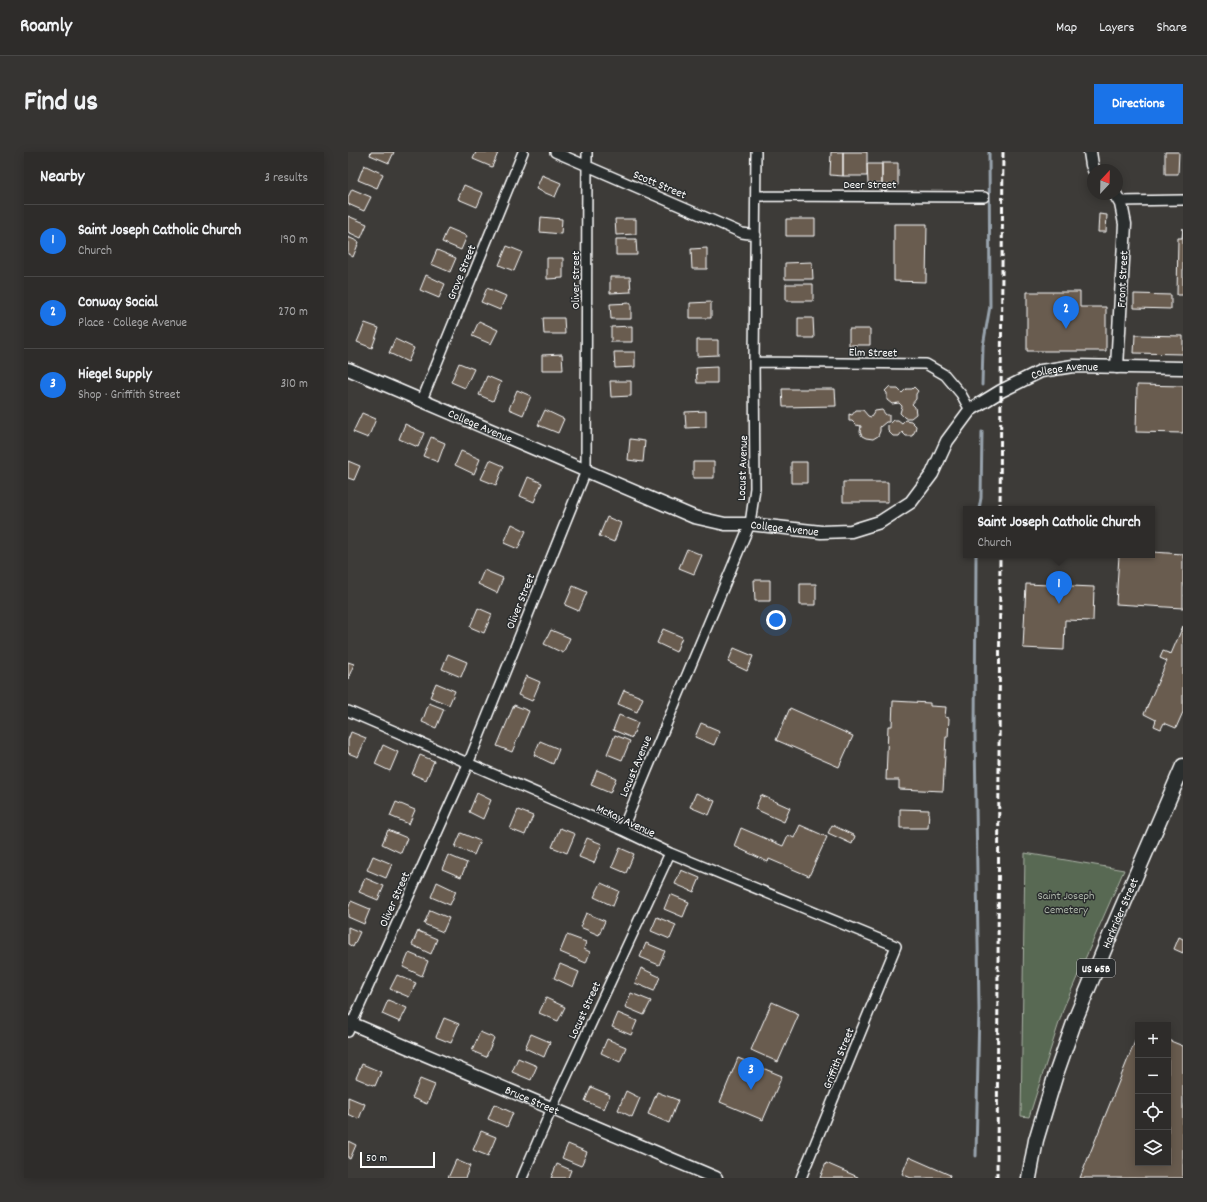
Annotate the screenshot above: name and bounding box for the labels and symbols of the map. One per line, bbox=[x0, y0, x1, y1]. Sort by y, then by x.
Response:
north arrow bbox=[1087, 164, 1123, 200]
street label: Scott Street bbox=[630, 167, 689, 204]
street label: Deer Street bbox=[843, 177, 897, 194]
street label: Grove Street bbox=[444, 242, 481, 303]
street label: Oliver Street bbox=[568, 250, 585, 309]
street label: Front Street bbox=[1114, 250, 1134, 308]
pin: 2 bbox=[1053, 296, 1079, 329]
street label: Elm Street bbox=[849, 345, 898, 362]
street label: College Avenue bbox=[1028, 359, 1098, 385]
street label: College Avenue bbox=[445, 406, 515, 448]
street label: Locust Avenue bbox=[734, 435, 753, 501]
street label: College Avenue bbox=[750, 517, 819, 542]
street label: Oliver Street bbox=[503, 571, 540, 632]
pin: 1 bbox=[1046, 571, 1072, 604]
your location bbox=[766, 610, 786, 630]
street label: Locust Avenue bbox=[616, 733, 657, 800]
street label: McKay Avenue bbox=[593, 800, 658, 842]
street label: Oliver Street bbox=[376, 869, 415, 930]
street label: Harkrider Street bbox=[1099, 875, 1144, 951]
park label: Saint Joseph Cemetery bbox=[1038, 888, 1094, 919]
road number: US 65B bbox=[1077, 959, 1115, 977]
street label: Locust Street bbox=[565, 979, 606, 1042]
street label: Griffith Street bbox=[819, 1025, 860, 1092]
pin: 3 bbox=[738, 1057, 764, 1090]
street label: Bruce Street bbox=[502, 1082, 562, 1121]
scale bar bbox=[360, 1150, 435, 1169]

